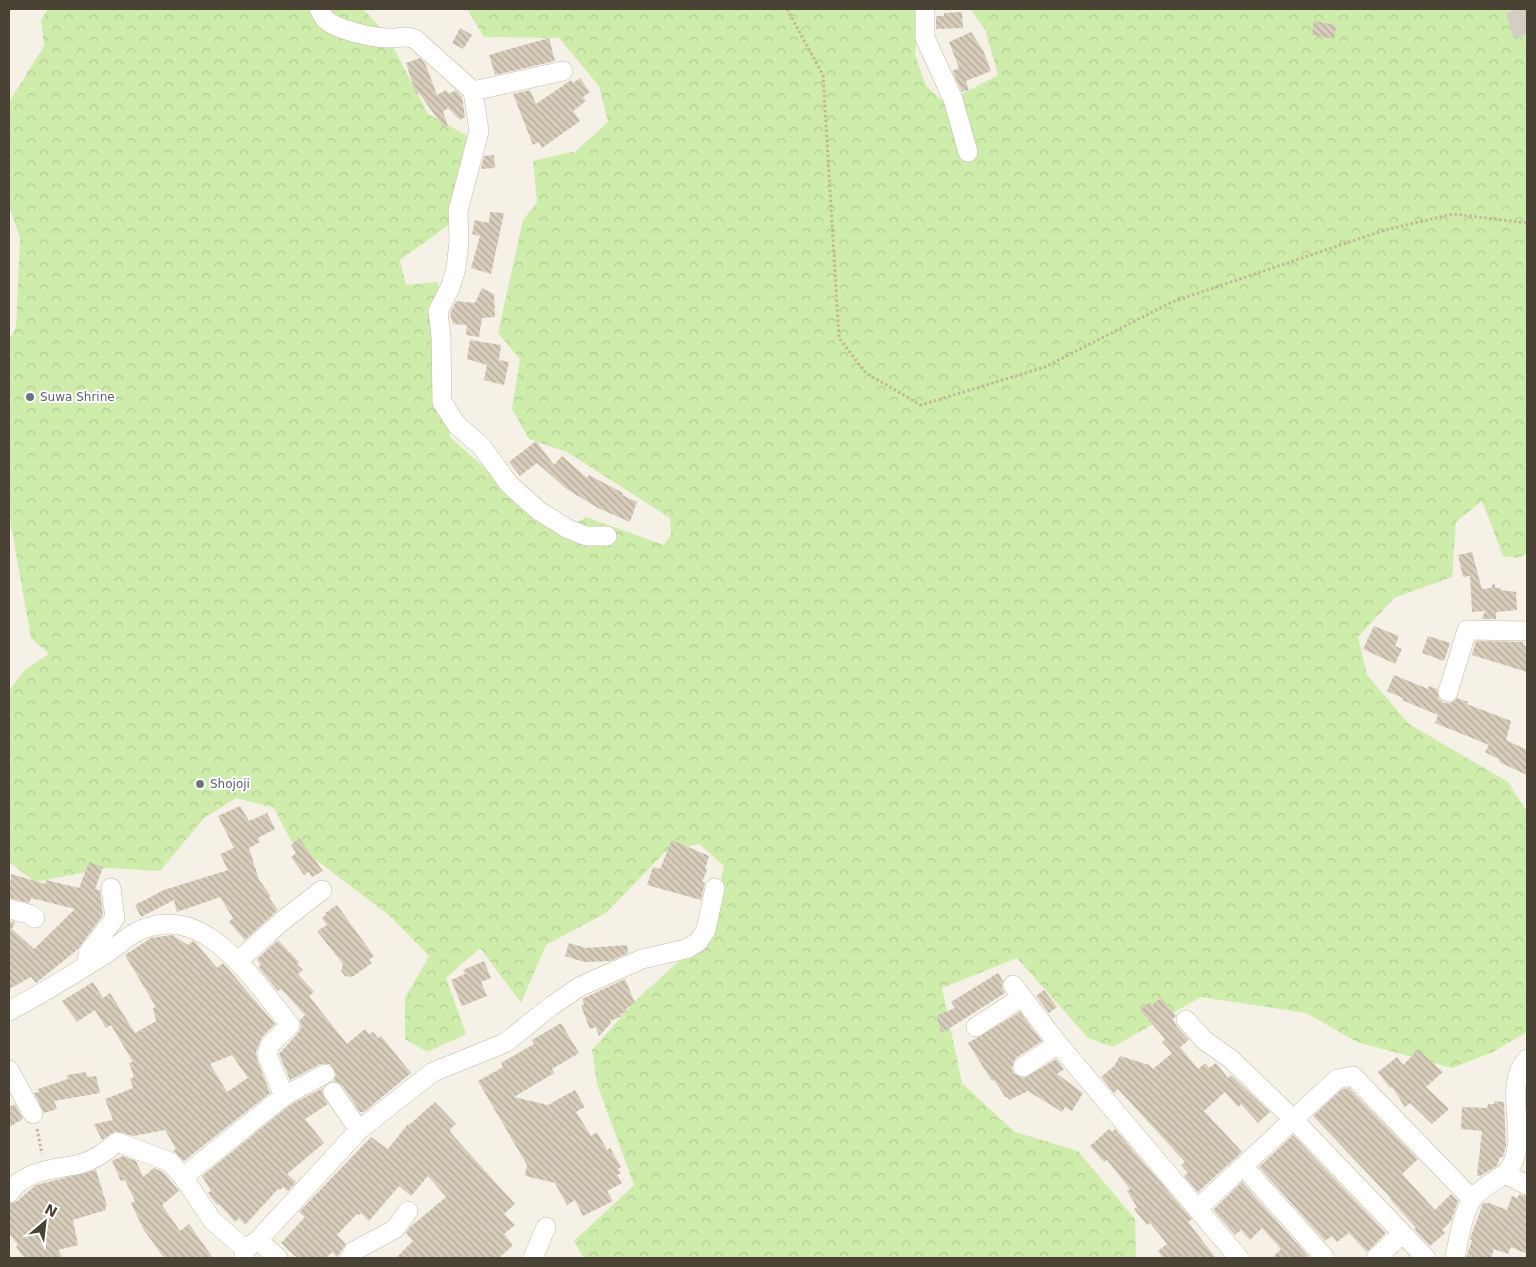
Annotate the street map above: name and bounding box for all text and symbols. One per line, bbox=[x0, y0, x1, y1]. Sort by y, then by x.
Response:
place label: Suwa Shrine bbox=[40, 390, 115, 404]
marker: Suwa Shrine bbox=[24, 391, 36, 403]
place label: Shojoji bbox=[210, 777, 250, 791]
marker: Shojoji bbox=[194, 778, 206, 790]
north arrow bbox=[20, 1197, 70, 1247]
text: N bbox=[42, 1201, 60, 1220]

